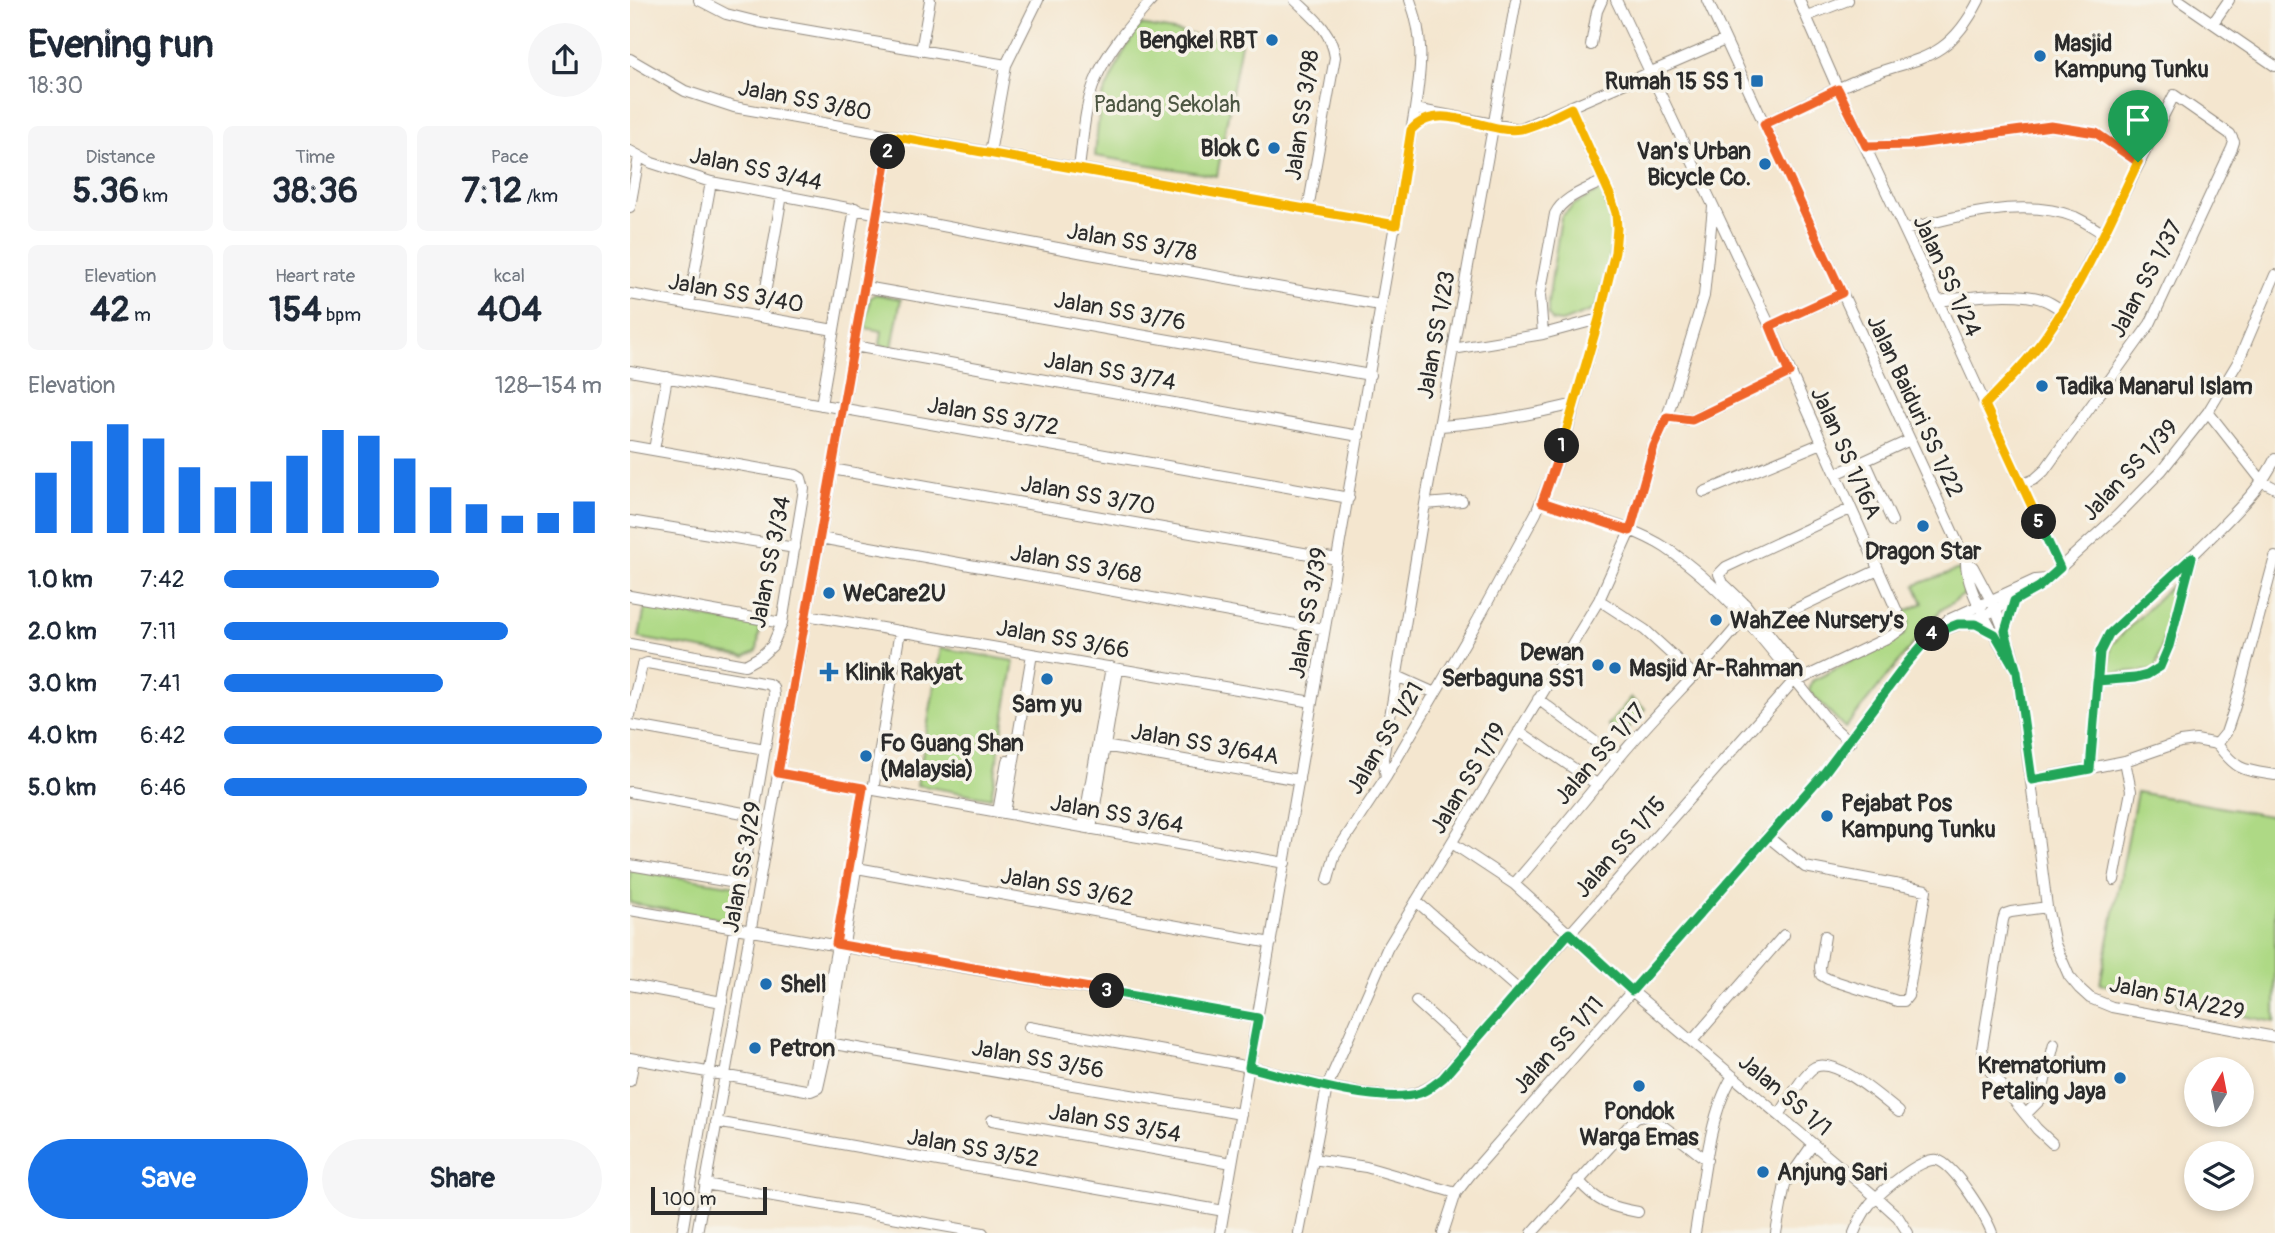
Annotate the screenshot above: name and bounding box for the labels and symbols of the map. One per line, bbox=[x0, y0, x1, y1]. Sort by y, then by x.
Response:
place label: Bengkel RBT bbox=[1139, 26, 1258, 55]
place label: Masjid Kampung Tunku bbox=[2054, 29, 2209, 84]
marker: Bengkel RBT bbox=[1264, 32, 1280, 48]
street label: Jalan SS 3/98 bbox=[1278, 48, 1326, 182]
marker: Masjid Kampung Tunku bbox=[2032, 48, 2048, 64]
place label: Rumah 15 SS 1 bbox=[1605, 67, 1743, 96]
street label: Jalan SS 3/80 bbox=[736, 73, 874, 127]
marker: Rumah 15 SS 1 bbox=[1749, 73, 1765, 89]
park label: Padang Sekolah bbox=[1094, 90, 1240, 119]
pin bbox=[2108, 90, 2168, 162]
pin: 2 bbox=[870, 134, 906, 170]
place label: Blok C bbox=[1200, 134, 1260, 163]
place label: Van's Urban Bicycle Co. bbox=[1637, 137, 1751, 192]
marker: Blok C bbox=[1266, 140, 1282, 156]
street label: Jalan SS 3/44 bbox=[687, 141, 825, 197]
marker: Van's Urban Bicycle Co. bbox=[1757, 156, 1773, 172]
street label: Jalan SS 1/24 bbox=[1906, 211, 1988, 341]
street label: Jalan SS 1/37 bbox=[2103, 215, 2189, 343]
street label: Jalan SS 3/78 bbox=[1065, 216, 1199, 268]
street label: Jalan SS 3/40 bbox=[666, 267, 806, 319]
street label: Jalan SS 1/23 bbox=[1410, 269, 1462, 401]
street label: Jalan SS 3/76 bbox=[1052, 285, 1188, 337]
street label: Jalan Baiduri SS 1/22 bbox=[1860, 310, 1970, 502]
street label: Jalan SS 3/74 bbox=[1042, 345, 1178, 397]
place label: Tadika Manarul Islam bbox=[2055, 372, 2253, 401]
marker: Tadika Manarul Islam bbox=[2034, 378, 2050, 394]
street label: Jalan SS 1/16A bbox=[1804, 382, 1888, 524]
street label: Jalan SS 3/72 bbox=[925, 390, 1061, 442]
street label: Jalan SS 1/39 bbox=[2075, 413, 2185, 527]
pin: 1 bbox=[1544, 428, 1580, 464]
street label: Jalan SS 3/70 bbox=[1019, 469, 1157, 521]
street label: Jalan SS 3/34 bbox=[743, 493, 797, 631]
pin: 5 bbox=[2022, 504, 2056, 540]
marker: Dragon Star bbox=[1915, 518, 1931, 534]
place label: Dragon Star bbox=[1865, 537, 1982, 566]
street label: Jalan SS 3/68 bbox=[1008, 538, 1144, 590]
street label: Jalan SS 3/39 bbox=[1282, 545, 1334, 681]
place label: WeCare2U bbox=[843, 579, 946, 608]
marker: WeCare2U bbox=[821, 585, 837, 601]
place label: WahZee Nursery's bbox=[1730, 606, 1905, 635]
marker: WahZee Nursery's bbox=[1708, 612, 1724, 628]
street label: Jalan SS 3/66 bbox=[994, 613, 1132, 665]
pin: 4 bbox=[1914, 616, 1950, 652]
place label: Dewan Serbaguna SS1 bbox=[1441, 638, 1584, 693]
place label: Masjid Ar-Rahman bbox=[1629, 654, 1803, 683]
marker: Dewan Serbaguna SS1 bbox=[1590, 657, 1606, 673]
place label: Klinik Rakyat bbox=[845, 658, 963, 687]
marker: Masjid Ar-Rahman bbox=[1607, 660, 1623, 676]
marker: Klinik Rakyat bbox=[819, 662, 839, 682]
marker: Sam yu bbox=[1039, 671, 1055, 687]
street label: Jalan SS 1/21 bbox=[1340, 676, 1430, 800]
place label: Sam yu bbox=[1012, 690, 1082, 719]
street label: Jalan SS 1/17 bbox=[1548, 697, 1652, 811]
street label: Jalan SS 3/64A bbox=[1129, 717, 1281, 771]
street label: Jalan SS 1/19 bbox=[1423, 717, 1513, 839]
place label: Fo Guang Shan (Malaysia) bbox=[880, 729, 1024, 784]
marker: Fo Guang Shan (Malaysia) bbox=[858, 748, 874, 764]
street label: Jalan SS 3/64 bbox=[1048, 788, 1186, 840]
place label: Pejabat Pos Kampung Tunku bbox=[1841, 789, 1996, 844]
street label: Jalan SS 1/15 bbox=[1568, 790, 1672, 904]
street label: Jalan SS 3/29 bbox=[716, 799, 768, 935]
marker: Pejabat Pos Kampung Tunku bbox=[1819, 808, 1835, 824]
street label: Jalan SS 3/62 bbox=[998, 861, 1136, 913]
place label: Shell bbox=[780, 970, 826, 999]
street label: Jalan 51A/229 bbox=[2107, 970, 2247, 1026]
pin: 3 bbox=[1090, 974, 1124, 1009]
marker: Shell bbox=[758, 976, 774, 992]
street label: Jalan SS 1/11 bbox=[1506, 990, 1610, 1100]
street label: Jalan SS 3/56 bbox=[970, 1033, 1106, 1085]
place label: Petron bbox=[769, 1034, 835, 1063]
marker: Petron bbox=[747, 1040, 763, 1056]
street label: Jalan SS 1/1 bbox=[1732, 1047, 1838, 1143]
place label: Krematorium Petaling Jaya bbox=[1978, 1051, 2106, 1106]
north arrow bbox=[2184, 1057, 2254, 1127]
marker: Krematorium Petaling Jaya bbox=[2112, 1070, 2128, 1086]
marker: Pondok Warga Emas bbox=[1631, 1078, 1647, 1094]
street label: Jalan SS 3/54 bbox=[1047, 1097, 1183, 1149]
place label: Pondok Warga Emas bbox=[1579, 1097, 1699, 1152]
street label: Jalan SS 3/52 bbox=[905, 1122, 1041, 1174]
place label: Anjung Sari bbox=[1777, 1158, 1887, 1187]
marker: Anjung Sari bbox=[1755, 1164, 1771, 1180]
scale bar bbox=[651, 1184, 766, 1216]

